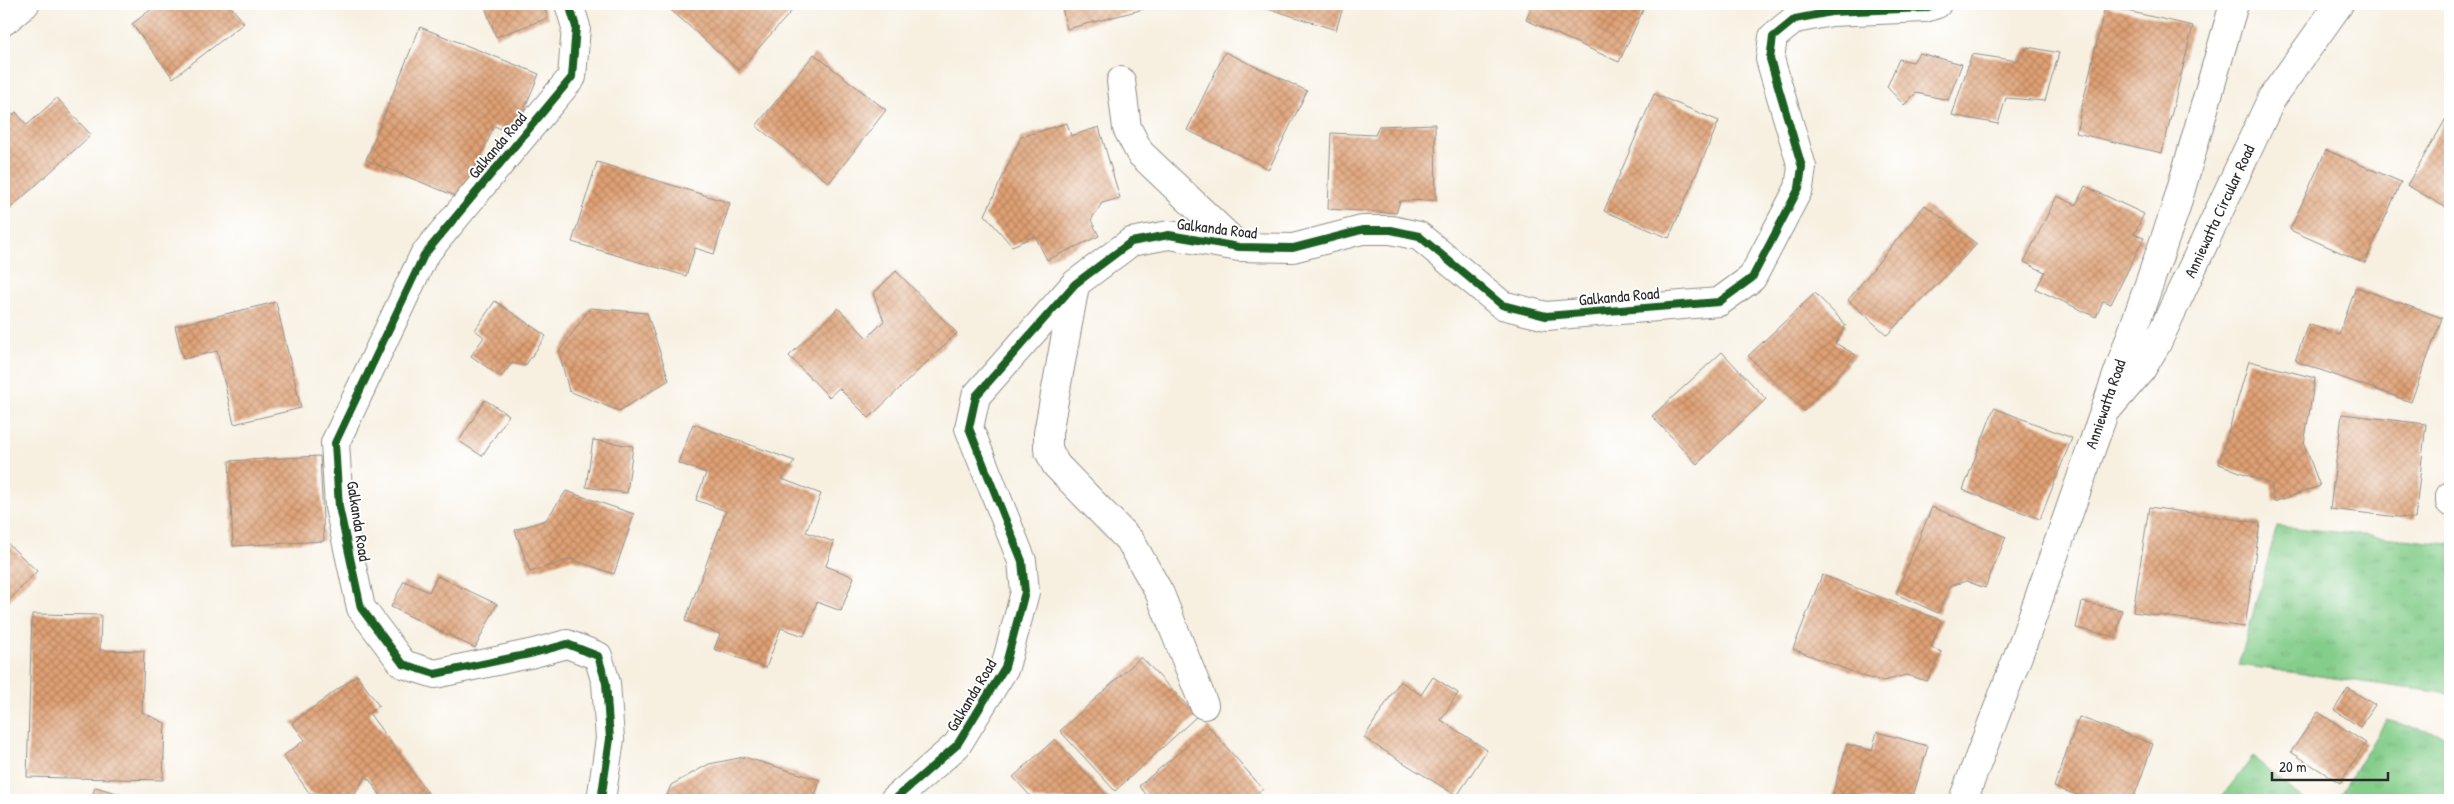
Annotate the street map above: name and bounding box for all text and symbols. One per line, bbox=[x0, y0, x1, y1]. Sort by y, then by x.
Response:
street label: Galkanda Road bbox=[463, 107, 531, 183]
street label: Anniewatta Circular Road bbox=[2178, 141, 2260, 281]
street label: Galkanda Road bbox=[1176, 212, 1258, 244]
street label: Galkanda Road bbox=[1578, 282, 1660, 310]
street label: Anniewatta Road bbox=[2079, 356, 2131, 452]
street label: Galkanda Road bbox=[342, 479, 376, 563]
street label: Galkanda Road bbox=[941, 655, 1001, 735]
scale bar bbox=[2272, 749, 2388, 781]
text: 20 m bbox=[2279, 756, 2306, 777]

